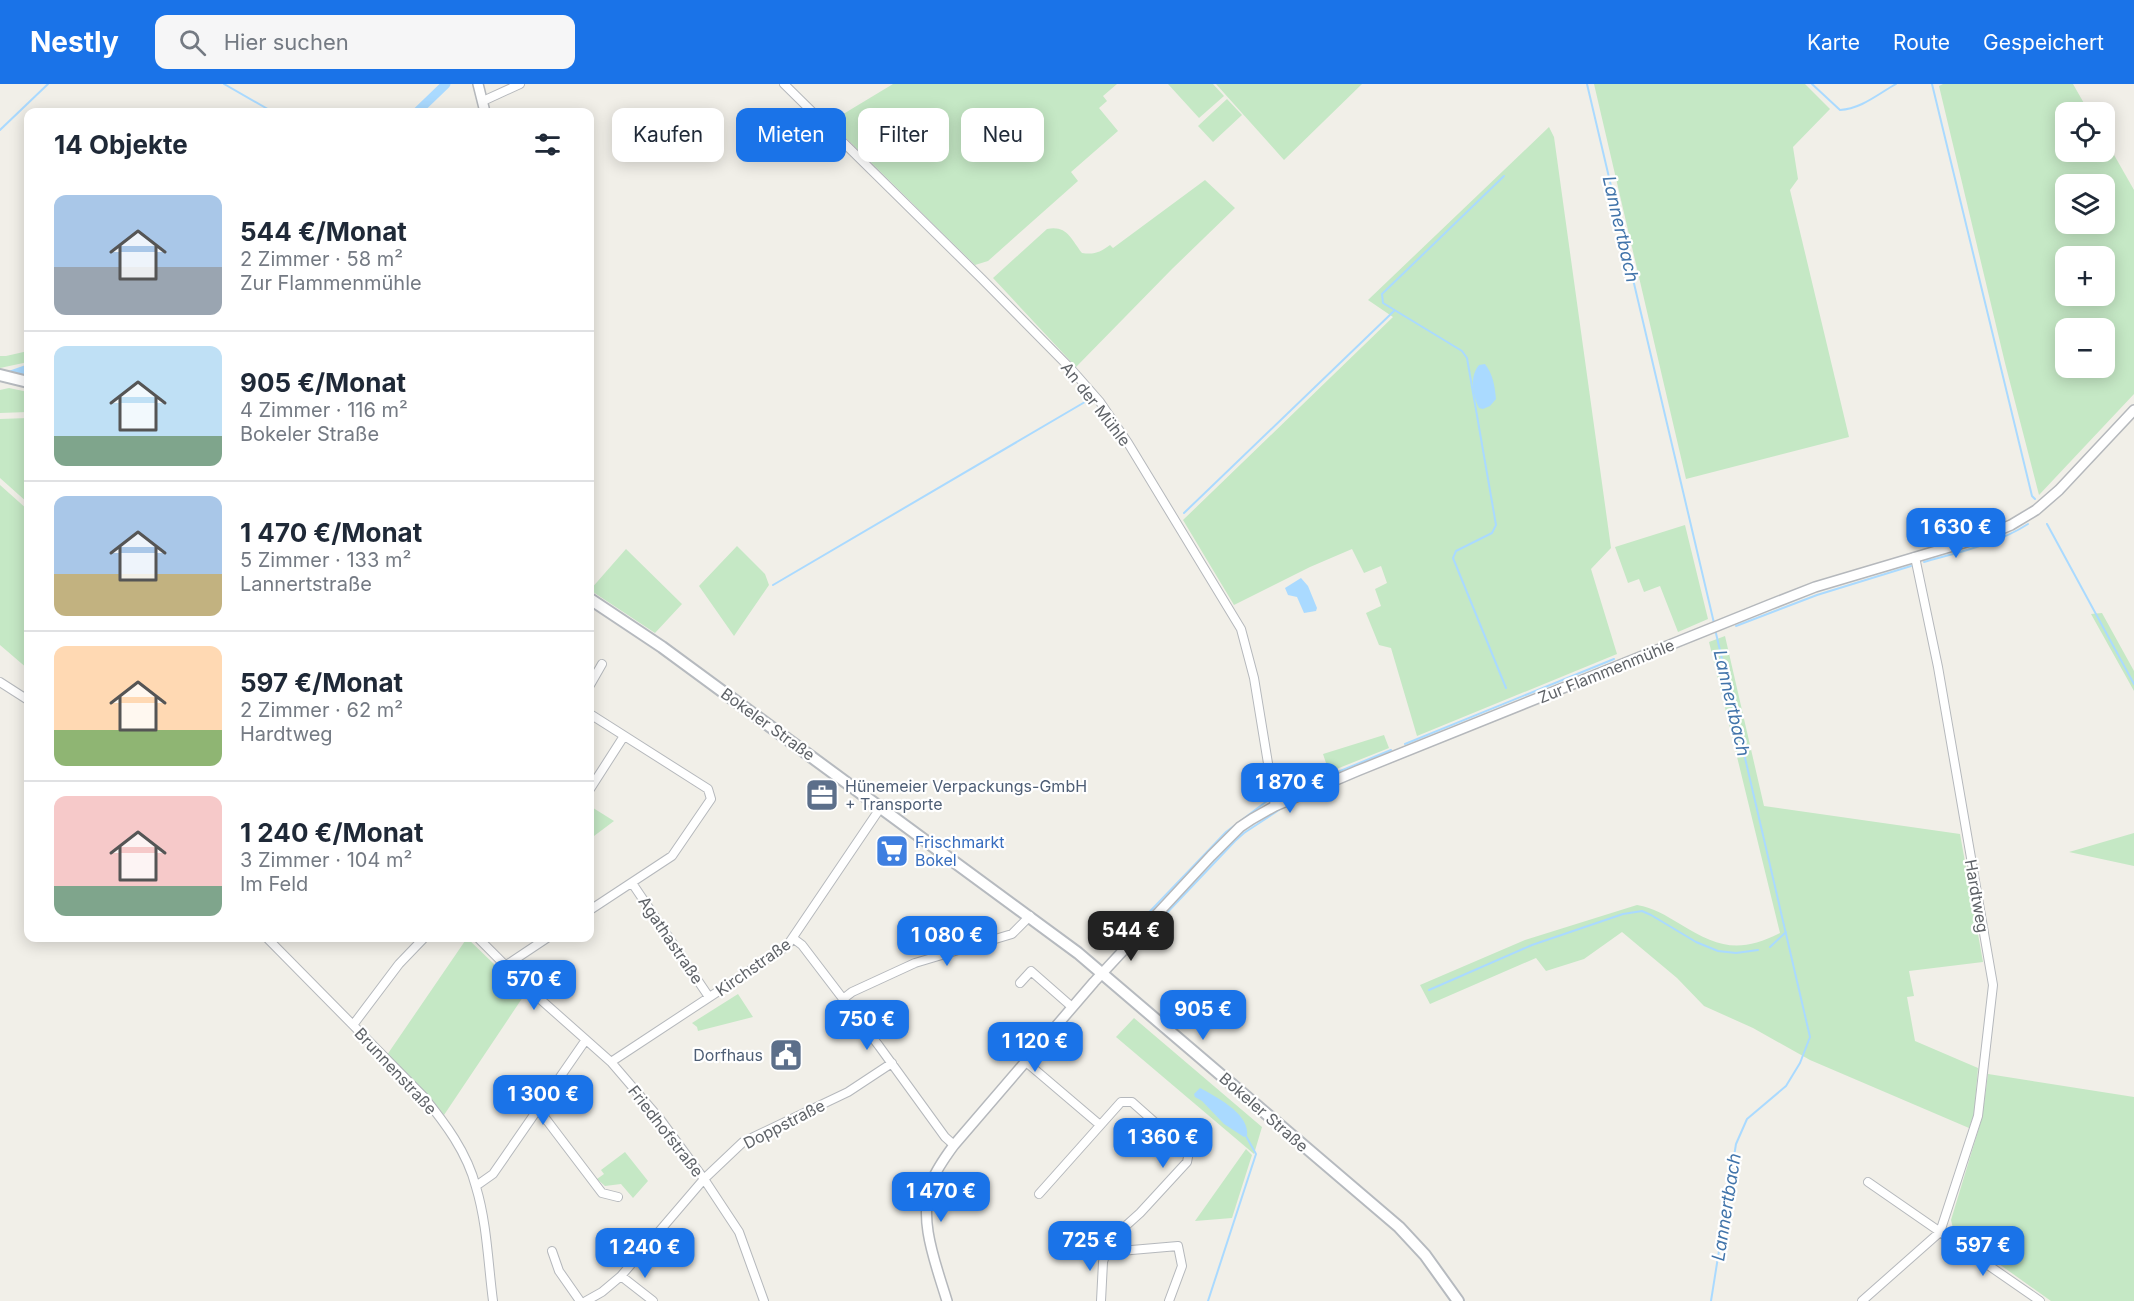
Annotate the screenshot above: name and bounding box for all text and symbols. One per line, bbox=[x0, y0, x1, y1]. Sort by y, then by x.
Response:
search box bbox=[155, 15, 575, 69]
text: Nestly bbox=[30, 25, 119, 59]
icon: search bbox=[176, 26, 209, 59]
text: Hier suchen bbox=[224, 29, 349, 55]
text: Karte bbox=[1807, 30, 1860, 55]
text: Route bbox=[1893, 30, 1950, 55]
text: Gespeichert bbox=[1983, 30, 2104, 55]
map controls bbox=[2055, 102, 2115, 378]
button: locate bbox=[2055, 102, 2115, 162]
chip: Kaufen bbox=[612, 108, 724, 162]
chip: Mieten bbox=[736, 108, 846, 162]
chip: Filter bbox=[858, 108, 949, 162]
chip: Neu bbox=[961, 108, 1044, 162]
icon: filters bbox=[531, 128, 564, 161]
text: 14 Objekte bbox=[54, 129, 188, 160]
water label: Lannertbach bbox=[1599, 174, 1643, 284]
button: layers bbox=[2055, 174, 2115, 234]
text: 544 €/Monat bbox=[240, 216, 407, 247]
icon: home bbox=[102, 219, 174, 291]
button: + bbox=[2055, 246, 2115, 306]
text: 2 Zimmer · 58 m² bbox=[240, 247, 403, 271]
text: Zur Flammenmühle bbox=[240, 271, 422, 295]
button: − bbox=[2055, 318, 2115, 378]
street label: An der Mühle bbox=[1057, 358, 1135, 450]
text: 905 €/Monat bbox=[240, 367, 406, 398]
icon: home bbox=[102, 370, 174, 442]
text: 4 Zimmer · 116 m² bbox=[240, 398, 408, 422]
text: Bokeler Straße bbox=[240, 422, 379, 446]
pin: 1 630 € bbox=[1901, 508, 2011, 559]
text: 1 630 € bbox=[1920, 515, 1992, 539]
text: 1 470 €/Monat bbox=[240, 517, 422, 548]
icon: home bbox=[102, 520, 174, 592]
text: 5 Zimmer · 133 m² bbox=[240, 548, 411, 572]
text: Lannertstraße bbox=[240, 572, 372, 596]
street label: Zur Flammenmühle bbox=[1535, 635, 1677, 707]
water label: Lannertbach bbox=[1710, 648, 1754, 758]
text: 597 €/Monat bbox=[240, 667, 403, 698]
icon: home bbox=[102, 670, 174, 742]
street label: Bokeler Straße bbox=[717, 683, 819, 765]
text: 2 Zimmer · 62 m² bbox=[240, 698, 403, 722]
text: Hardtweg bbox=[240, 722, 333, 746]
pin: 1 870 € bbox=[1235, 763, 1345, 814]
text: 1 870 € bbox=[1255, 770, 1325, 794]
place label: Hünemeier Verpackungs-GmbH + Transporte bbox=[845, 776, 1087, 814]
office icon: Hünemeier Verpackungs-GmbH + Transporte bbox=[804, 777, 840, 813]
text: 1 240 €/Monat bbox=[240, 817, 423, 848]
icon: home bbox=[102, 820, 174, 892]
place label: Frischmarkt Bokel bbox=[915, 832, 1004, 870]
supermarket icon: Frischmarkt Bokel bbox=[874, 833, 910, 869]
text: 3 Zimmer · 104 m² bbox=[240, 848, 412, 872]
street label: Hardtweg bbox=[1961, 858, 1993, 934]
text: Im Feld bbox=[240, 872, 308, 896]
street label: Agathastraße bbox=[634, 892, 708, 988]
pin: 544 € bbox=[1089, 911, 1173, 962]
pin: 1 080 € bbox=[892, 916, 1002, 967]
text: 544 € bbox=[1102, 918, 1160, 942]
text: 1 080 € bbox=[911, 923, 983, 947]
street label: Kirchstraße bbox=[712, 934, 794, 1000]
pin: 570 € bbox=[492, 960, 576, 1011]
text: 570 € bbox=[506, 967, 562, 991]
pin: 905 € bbox=[1161, 990, 1245, 1041]
text: 905 € bbox=[1174, 997, 1232, 1021]
pin: 750 € bbox=[825, 1000, 909, 1051]
text: 750 € bbox=[839, 1007, 895, 1031]
pin: 1 120 € bbox=[980, 1022, 1090, 1073]
street label: Brunnenstraße bbox=[351, 1023, 441, 1119]
text: 1 120 € bbox=[1002, 1029, 1068, 1053]
public building icon: Dorfhaus bbox=[768, 1037, 804, 1073]
place label: Dorfhaus bbox=[693, 1045, 763, 1065]
street label: Bokeler Straße bbox=[1215, 1068, 1313, 1156]
pin: 1 300 € bbox=[488, 1075, 598, 1126]
street label: Friedhofstraße bbox=[624, 1081, 708, 1181]
text: 1 300 € bbox=[507, 1082, 579, 1106]
street label: Doppstraße bbox=[740, 1095, 828, 1153]
pin: 1 360 € bbox=[1108, 1118, 1218, 1169]
text: 1 360 € bbox=[1127, 1125, 1199, 1149]
water label: Lannertbach bbox=[1707, 1152, 1745, 1262]
pin: 1 470 € bbox=[886, 1172, 996, 1223]
text: 1 470 € bbox=[906, 1179, 976, 1203]
pin: 725 € bbox=[1048, 1221, 1132, 1272]
pin: 597 € bbox=[1941, 1226, 2025, 1277]
pin: 1 240 € bbox=[590, 1228, 700, 1279]
text: 725 € bbox=[1062, 1228, 1118, 1252]
text: 597 € bbox=[1955, 1233, 2011, 1257]
text: 1 240 € bbox=[609, 1235, 681, 1259]

